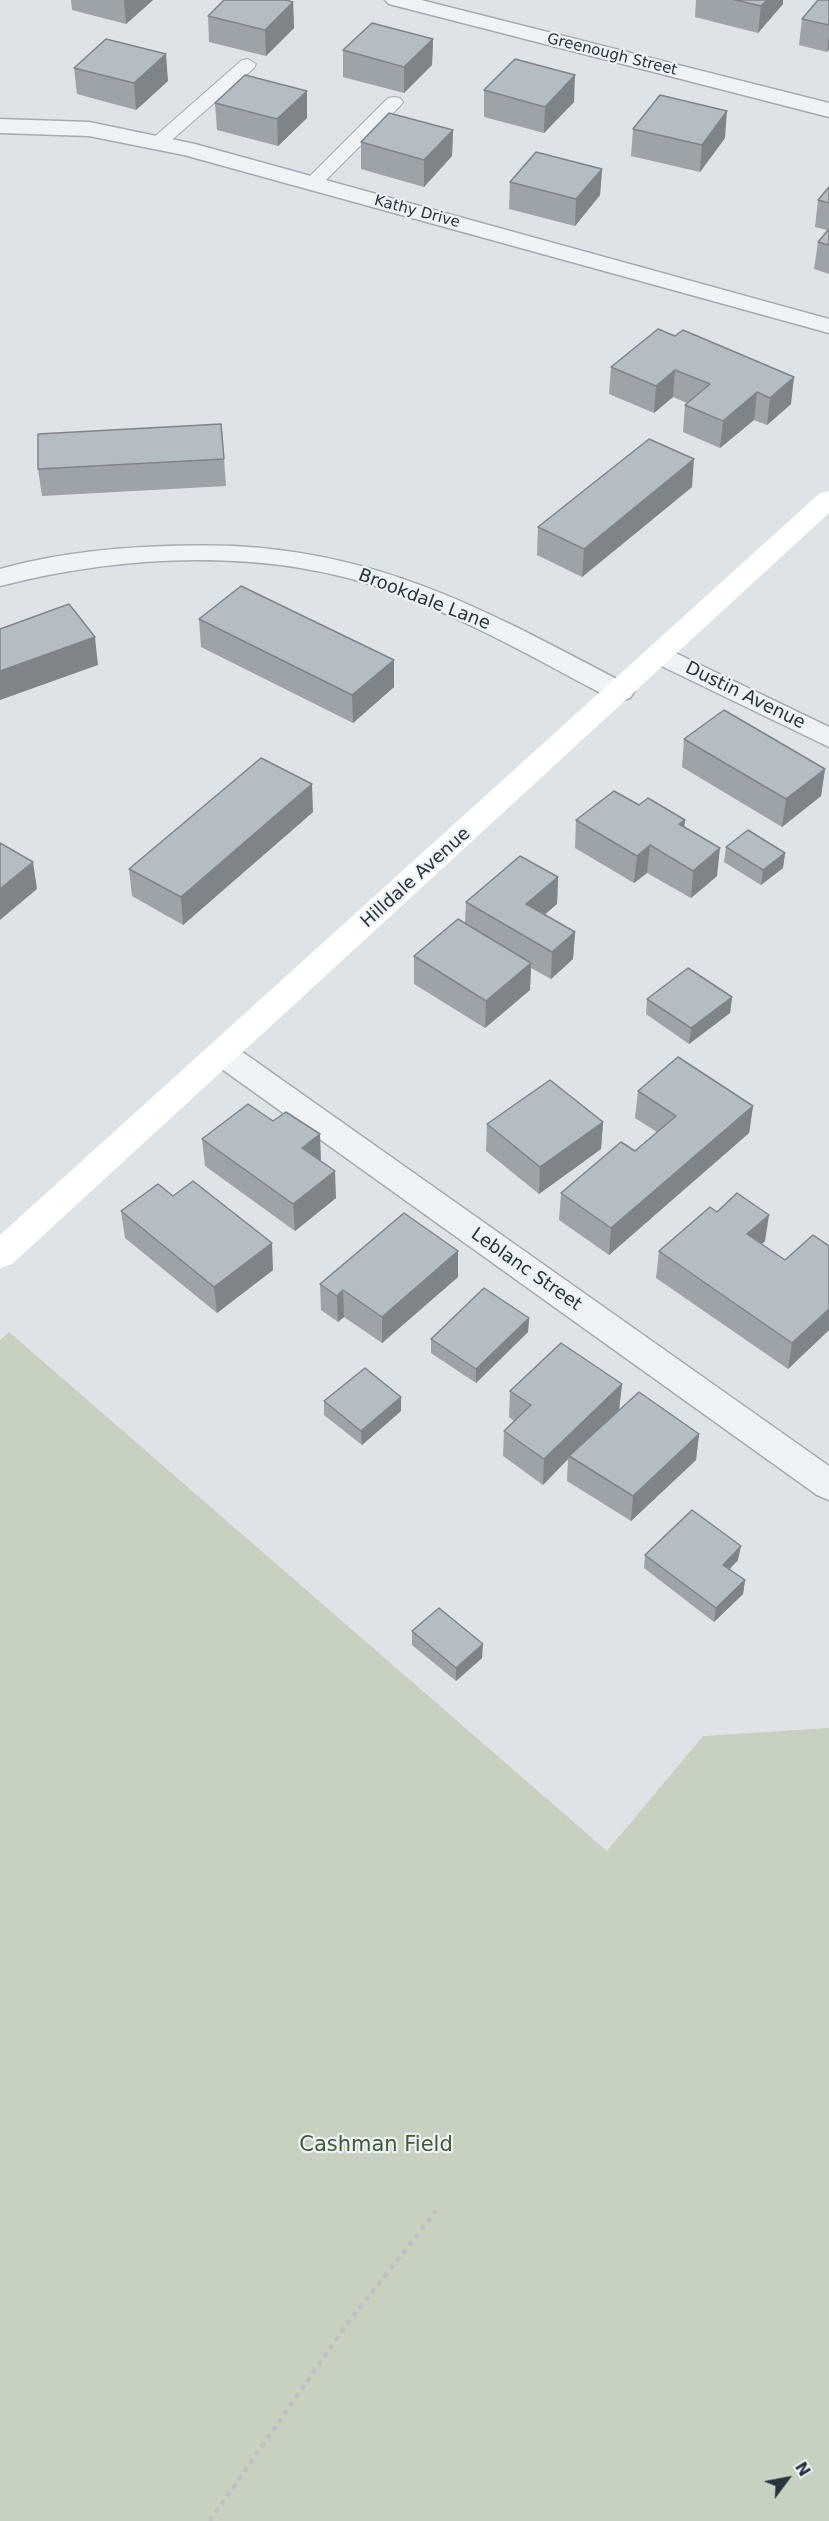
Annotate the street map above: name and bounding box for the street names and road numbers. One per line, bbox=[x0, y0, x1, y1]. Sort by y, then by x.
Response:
street label: Greenough Street bbox=[545, 30, 679, 80]
street label: Kathy Drive bbox=[372, 192, 462, 232]
street label: Brookdale Lane bbox=[355, 565, 493, 635]
street label: Dustin Avenue bbox=[682, 658, 808, 734]
street label: Hilldale Avenue bbox=[357, 823, 475, 933]
street label: Leblanc Street bbox=[467, 1224, 585, 1316]

